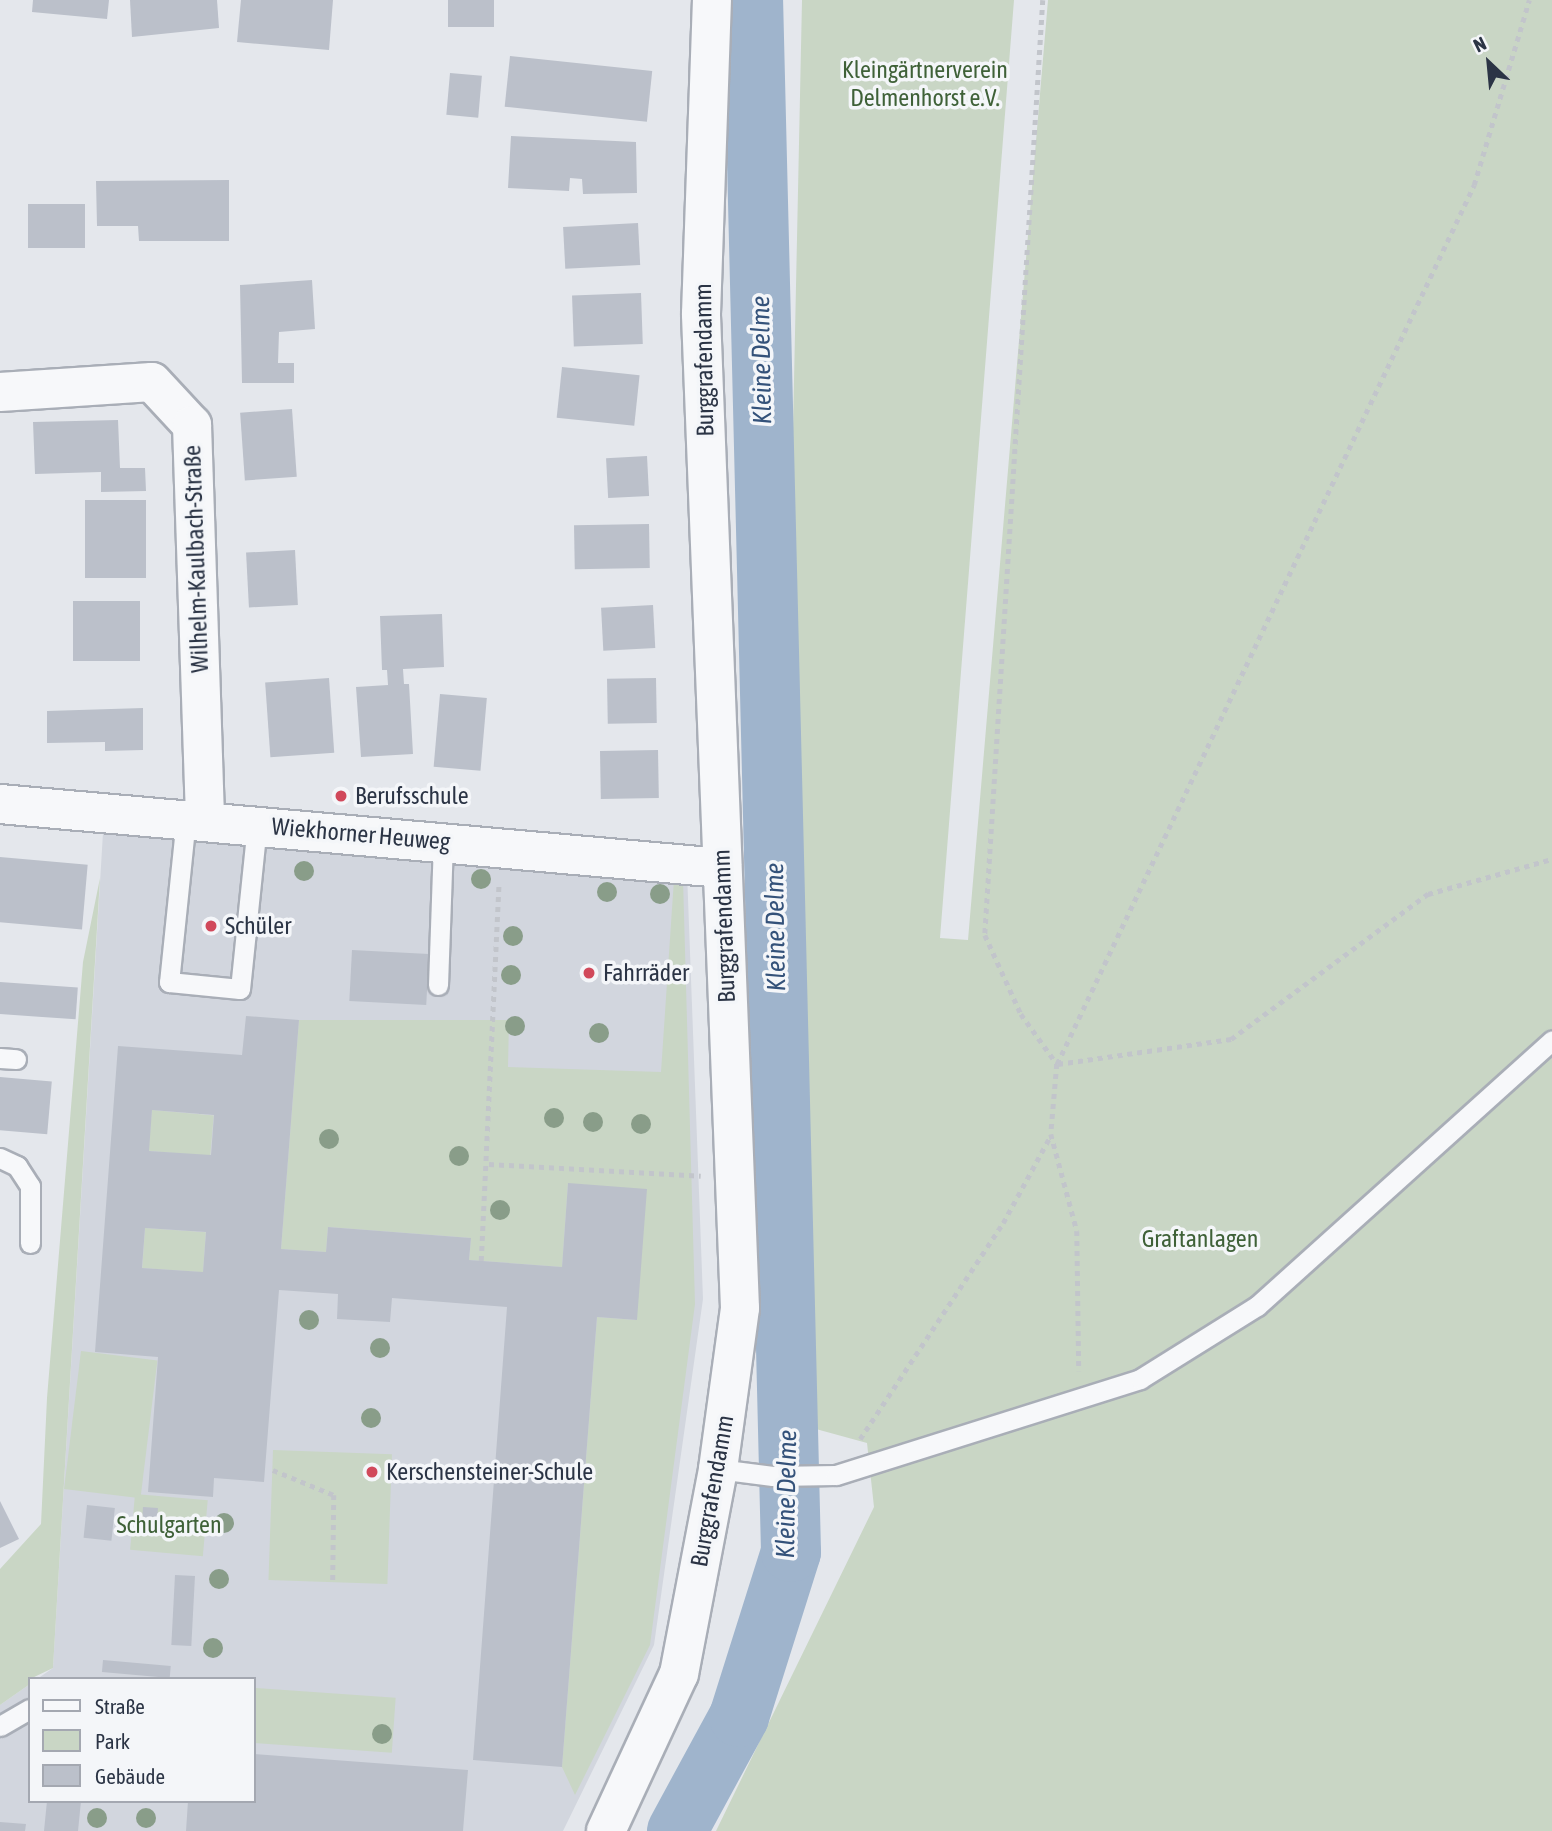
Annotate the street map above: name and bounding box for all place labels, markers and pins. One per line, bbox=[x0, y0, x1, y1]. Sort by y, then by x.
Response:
place label: Berufsschule bbox=[355, 782, 469, 810]
marker: Berufsschule bbox=[333, 788, 349, 804]
place label: Schüler bbox=[225, 912, 291, 940]
marker: Schüler bbox=[203, 918, 219, 934]
place label: Fahrräder bbox=[603, 959, 689, 987]
marker: Fahrräder bbox=[581, 965, 597, 981]
place label: Kerschensteiner-Schule bbox=[386, 1458, 593, 1486]
marker: Kerschensteiner-Schule bbox=[364, 1464, 380, 1480]

